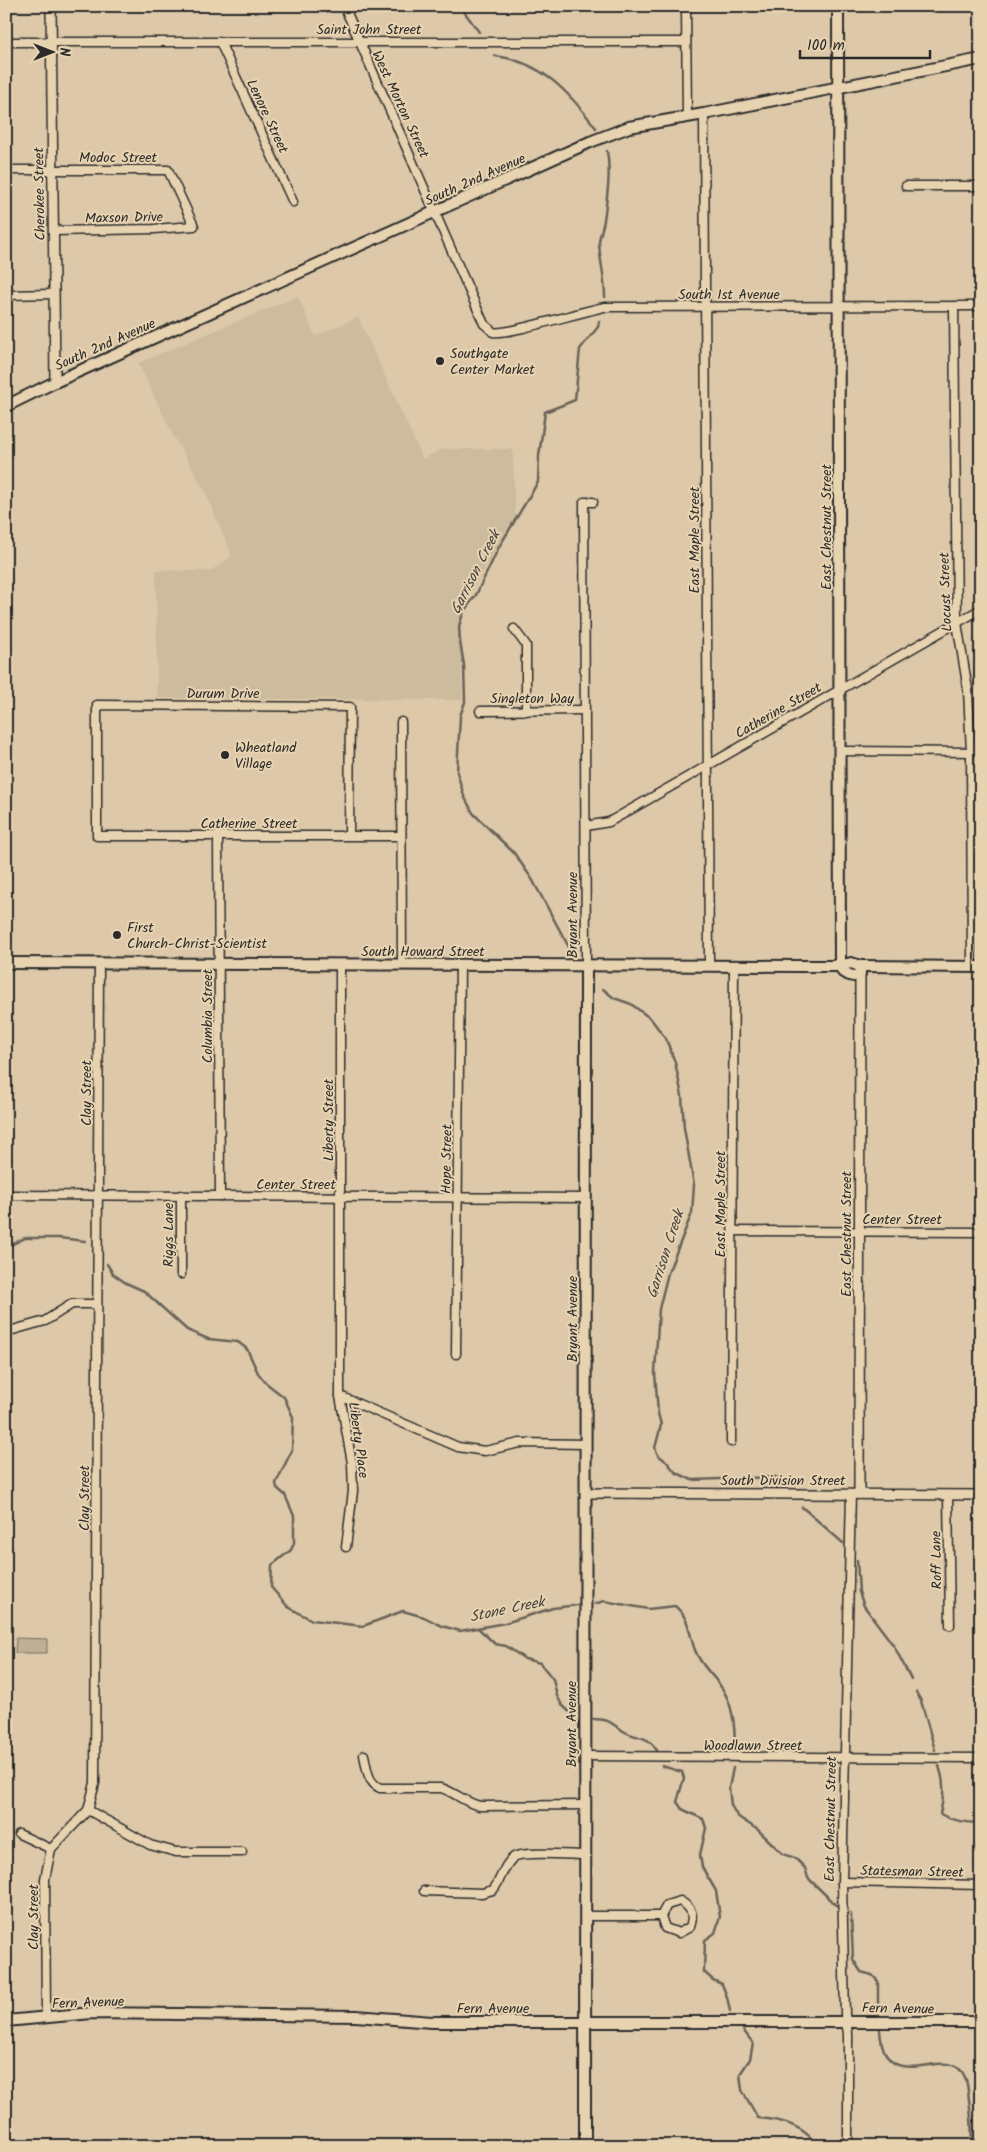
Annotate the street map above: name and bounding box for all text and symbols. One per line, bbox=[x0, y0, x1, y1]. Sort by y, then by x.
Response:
street label: Saint John Street bbox=[317, 19, 422, 41]
north arrow bbox=[28, 28, 78, 78]
scale bar bbox=[800, 28, 930, 60]
text: 100 m bbox=[807, 34, 845, 58]
street label: West Morton Street bbox=[365, 47, 435, 162]
text: N bbox=[53, 48, 75, 57]
street label: Lenore Street bbox=[240, 76, 294, 158]
street label: Cherokee Street bbox=[28, 146, 52, 241]
street label: Modoc Street bbox=[79, 147, 158, 169]
street label: South 2nd Avenue bbox=[421, 148, 530, 212]
street label: Maxson Drive bbox=[85, 206, 164, 230]
street label: South 1st Avenue bbox=[678, 284, 781, 306]
street label: South 2nd Avenue bbox=[51, 313, 160, 377]
place label: Southgate Center Market bbox=[450, 343, 535, 381]
marker: Southgate Center Market bbox=[434, 355, 446, 367]
street label: East Chestnut Street bbox=[816, 463, 838, 590]
street label: East Maple Street bbox=[684, 486, 706, 593]
water label: Garrison Creek bbox=[444, 525, 508, 619]
street label: Locust Street bbox=[934, 551, 958, 632]
street label: Catherine Street bbox=[731, 677, 827, 745]
street label: Durum Drive bbox=[186, 683, 260, 705]
street label: Singleton Way bbox=[490, 688, 574, 710]
place label: Wheatland Village bbox=[235, 737, 297, 775]
marker: Wheatland Village bbox=[219, 749, 231, 761]
street label: Catherine Street bbox=[200, 813, 298, 835]
street label: Bryant Avenue bbox=[562, 871, 584, 958]
place label: First Church-Christ-Scientist bbox=[127, 917, 268, 955]
marker: First Church-Christ-Scientist bbox=[111, 929, 123, 941]
street label: South Howard Street bbox=[361, 941, 485, 963]
street label: Columbia Street bbox=[197, 968, 219, 1063]
street label: Clay Street bbox=[76, 1059, 98, 1126]
street label: Liberty Street bbox=[318, 1078, 340, 1161]
street label: Hope Street bbox=[435, 1123, 459, 1194]
street label: East Maple Street bbox=[710, 1150, 732, 1257]
street label: East Chestnut Street bbox=[836, 1170, 858, 1297]
street label: Center Street bbox=[256, 1174, 336, 1196]
street label: Riggs Lane bbox=[158, 1202, 180, 1267]
water label: Garrison Creek bbox=[640, 1205, 692, 1301]
street label: Center Street bbox=[862, 1209, 942, 1231]
street label: Bryant Avenue bbox=[562, 1275, 584, 1362]
street label: Liberty Place bbox=[342, 1400, 374, 1480]
street label: Clay Street bbox=[74, 1464, 96, 1531]
street label: South Division Street bbox=[721, 1470, 846, 1492]
street label: Roff Lane bbox=[925, 1530, 949, 1589]
water label: Stone Creek bbox=[468, 1590, 549, 1630]
street label: Bryant Avenue bbox=[561, 1680, 583, 1767]
street label: Woodlawn Street bbox=[704, 1735, 803, 1757]
street label: East Chestnut Street bbox=[819, 1755, 843, 1882]
street label: Statesman Street bbox=[860, 1860, 964, 1884]
street label: Clay Street bbox=[23, 1883, 45, 1950]
street label: Fern Avenue bbox=[51, 1991, 125, 2015]
street label: Fern Avenue bbox=[862, 1997, 935, 2021]
street label: Fern Avenue bbox=[457, 1998, 530, 2020]

